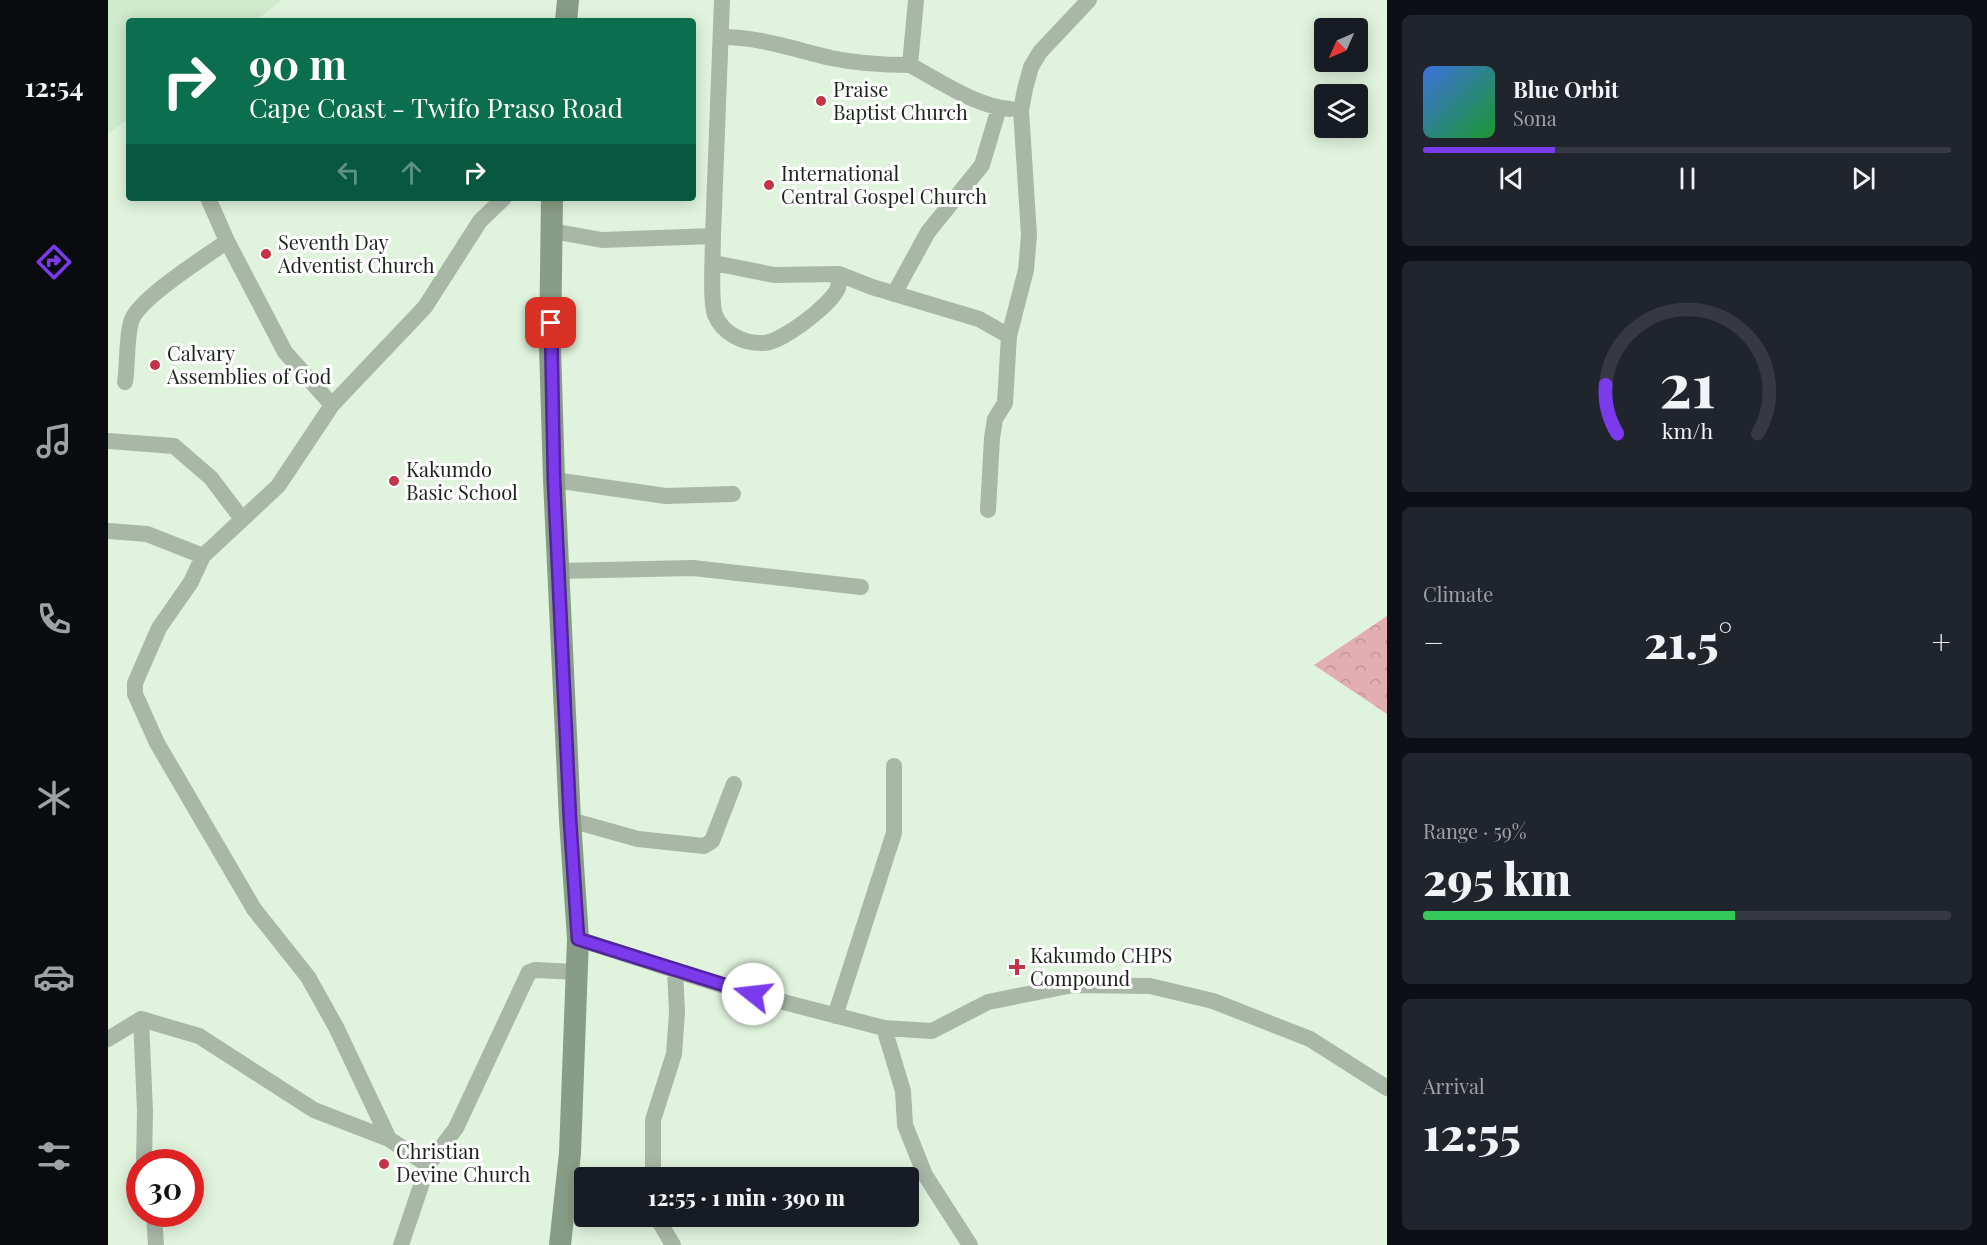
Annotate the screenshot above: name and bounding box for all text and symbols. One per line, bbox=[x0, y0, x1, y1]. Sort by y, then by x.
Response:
north arrow bbox=[1314, 18, 1368, 72]
map controls bbox=[1314, 18, 1368, 138]
text: 90 m bbox=[249, 35, 347, 91]
icon: right bbox=[150, 42, 228, 120]
text: 12:54 bbox=[25, 68, 83, 104]
text: Blue Orbit bbox=[1513, 74, 1619, 104]
place label: Praise Baptist Church bbox=[833, 75, 968, 125]
button: layers bbox=[1314, 84, 1368, 138]
text: Cape Coast - Twifo Praso Road bbox=[249, 89, 623, 125]
marker: Praise Baptist Church bbox=[814, 94, 828, 108]
text: Sona bbox=[1513, 104, 1557, 131]
icon: left bbox=[332, 156, 365, 189]
icon: ahead bbox=[395, 156, 428, 189]
icon: right bbox=[458, 156, 491, 189]
place label: International Central Gospel Church bbox=[781, 159, 987, 209]
icon: previous bbox=[1495, 162, 1528, 195]
icon: pause bbox=[1671, 162, 1704, 195]
icon: next bbox=[1847, 162, 1880, 195]
marker: International Central Gospel Church bbox=[762, 178, 776, 192]
place label: Seventh Day Adventist Church bbox=[277, 228, 435, 278]
icon: directions bbox=[33, 241, 75, 283]
marker: Seventh Day Adventist Church bbox=[259, 247, 273, 261]
pin bbox=[525, 297, 576, 348]
icon: arrive bbox=[534, 306, 567, 339]
place label: Calvary Assemblies of God bbox=[166, 339, 332, 389]
text: 21 bbox=[1659, 340, 1715, 424]
marker: Calvary Assemblies of God bbox=[148, 358, 162, 372]
text: km/h bbox=[1661, 416, 1713, 444]
icon: music bbox=[33, 420, 75, 462]
place label: Kakumdo Basic School bbox=[406, 455, 518, 505]
marker: Kakumdo Basic School bbox=[387, 474, 401, 488]
text: Climate bbox=[1423, 580, 1493, 607]
icon: phone bbox=[33, 598, 75, 640]
text: 21.5° bbox=[1644, 610, 1732, 670]
text: − bbox=[1423, 619, 1444, 663]
text: + bbox=[1932, 619, 1951, 663]
icon: climate bbox=[33, 777, 75, 819]
text: Range · 59% bbox=[1423, 817, 1527, 844]
text: 295 km bbox=[1423, 847, 1571, 907]
place label: Kakumdo CHPS Compound bbox=[1030, 941, 1172, 991]
icon: car bbox=[33, 956, 75, 998]
marker: Kakumdo CHPS Compound bbox=[1008, 958, 1026, 976]
position arrow bbox=[721, 962, 785, 1026]
text: Arrival bbox=[1423, 1072, 1485, 1099]
text: 12:55 bbox=[1423, 1102, 1521, 1162]
icon: filters bbox=[33, 1135, 75, 1177]
place label: Christian Devine Church bbox=[396, 1137, 531, 1187]
speed limit sign: 30 bbox=[126, 1149, 204, 1227]
marker: Christian Devine Church bbox=[377, 1157, 391, 1171]
text: 12:55 · 1 min · 390 m bbox=[648, 1182, 845, 1212]

